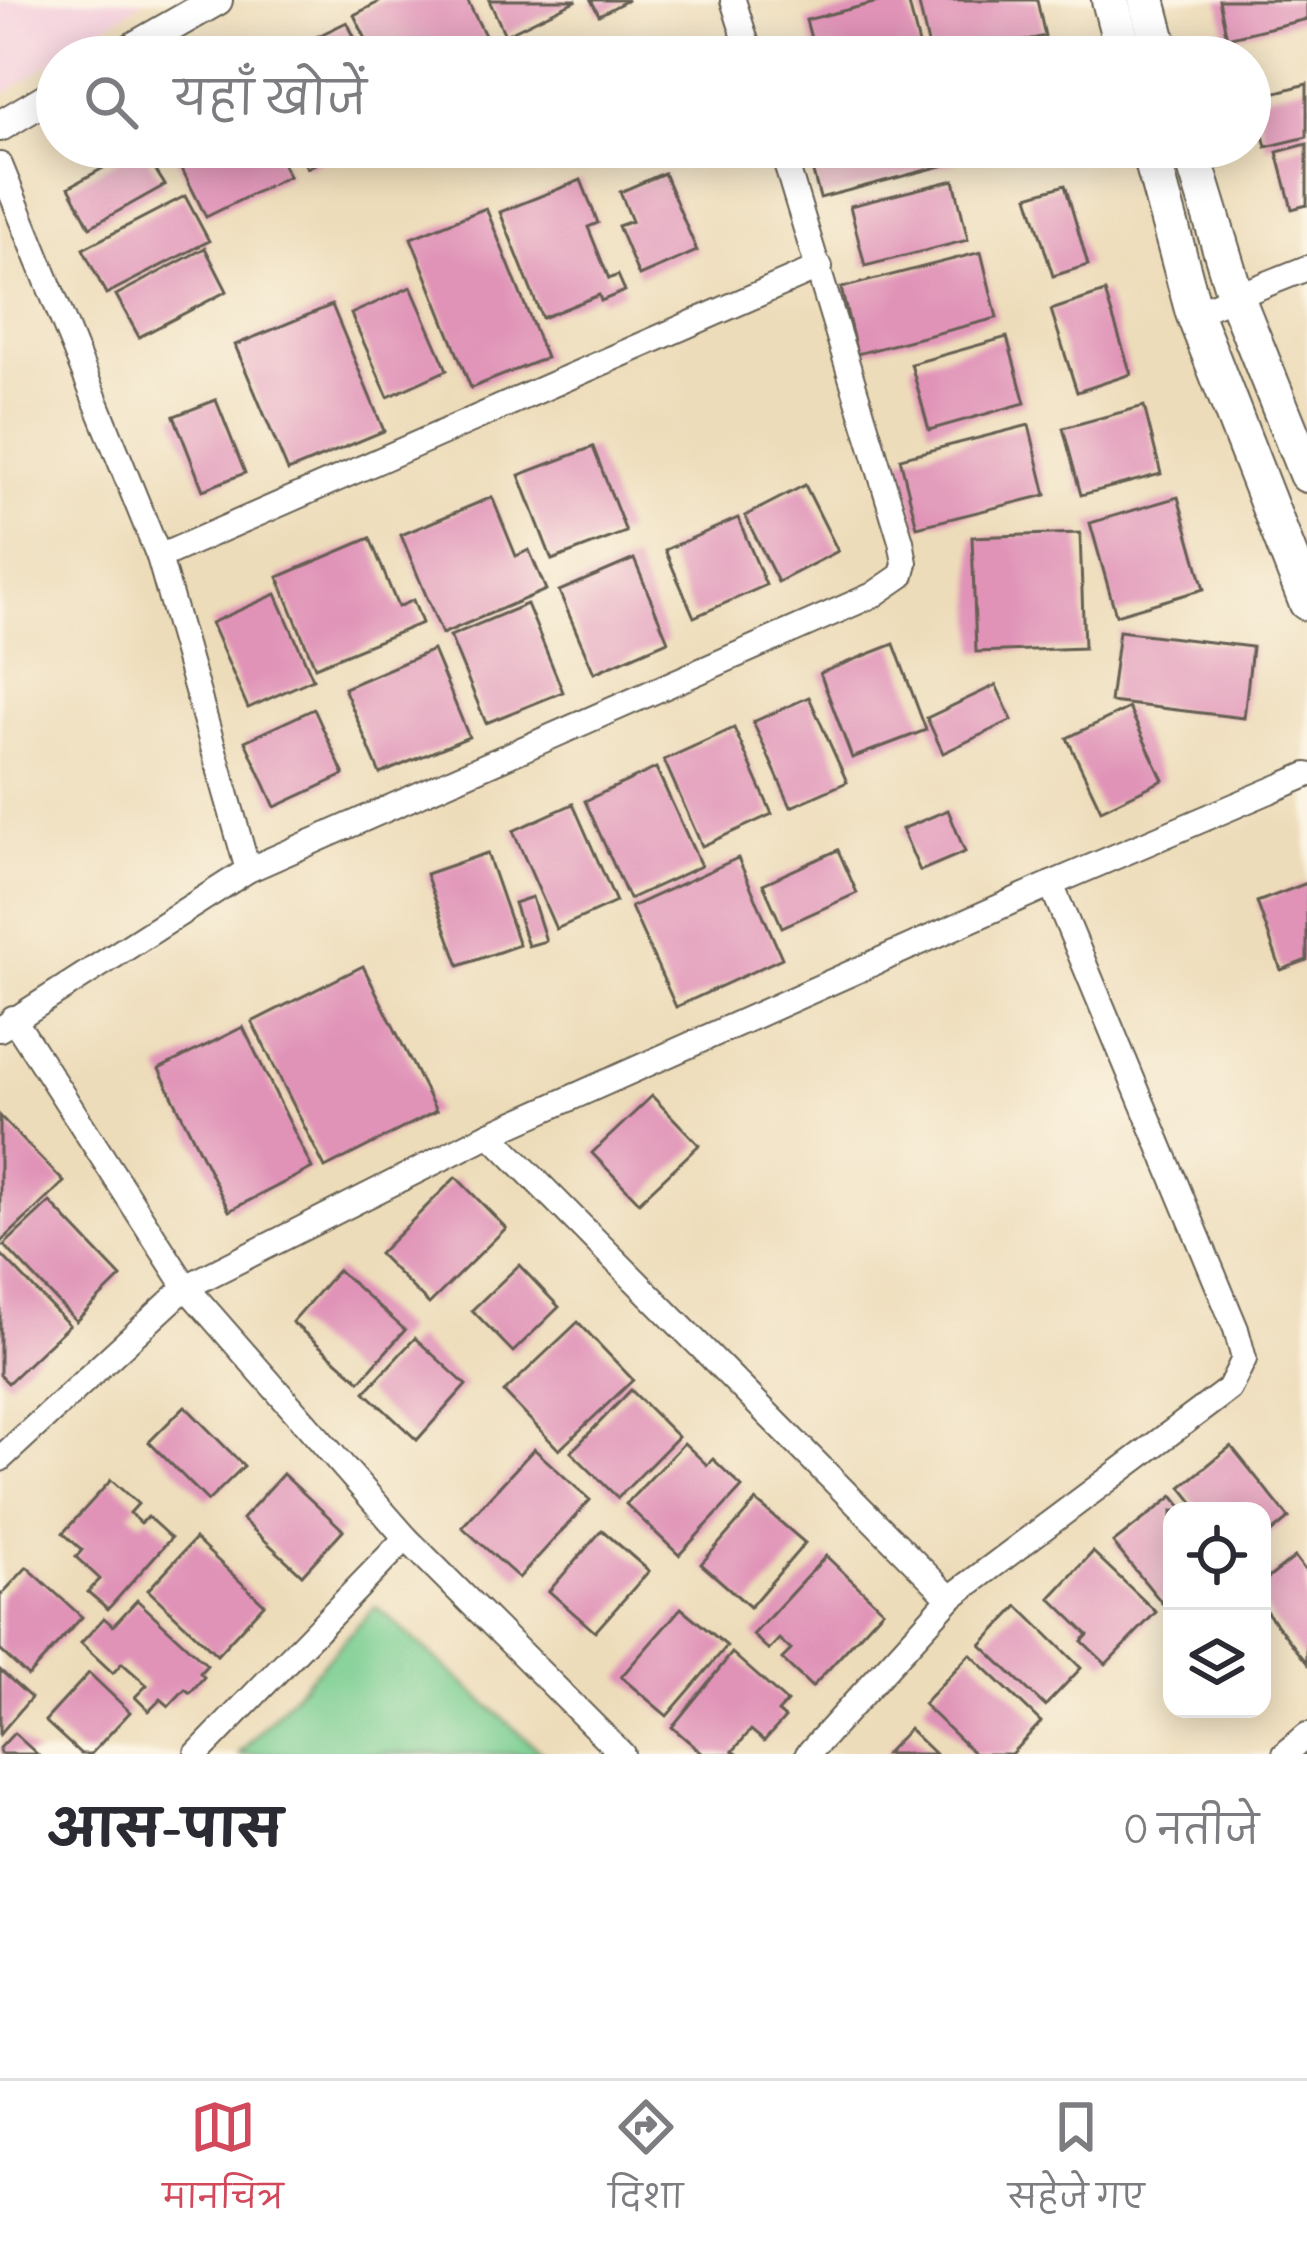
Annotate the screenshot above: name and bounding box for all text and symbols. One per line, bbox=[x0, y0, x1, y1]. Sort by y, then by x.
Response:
search box bbox=[36, 36, 1271, 168]
icon: search bbox=[78, 69, 144, 135]
text: यहाँ खोजें bbox=[174, 70, 367, 126]
map controls bbox=[1163, 1502, 1271, 1718]
button: locate bbox=[1163, 1502, 1271, 1610]
button: layers bbox=[1163, 1610, 1271, 1718]
text: आस-पास bbox=[48, 1796, 282, 1860]
text: 0 नतीजे bbox=[1123, 1805, 1259, 1854]
tab: मानचित्र bbox=[162, 2094, 283, 2233]
tab: दिशा bbox=[608, 2094, 683, 2233]
tab: सहेजे गए bbox=[1008, 2094, 1145, 2233]

